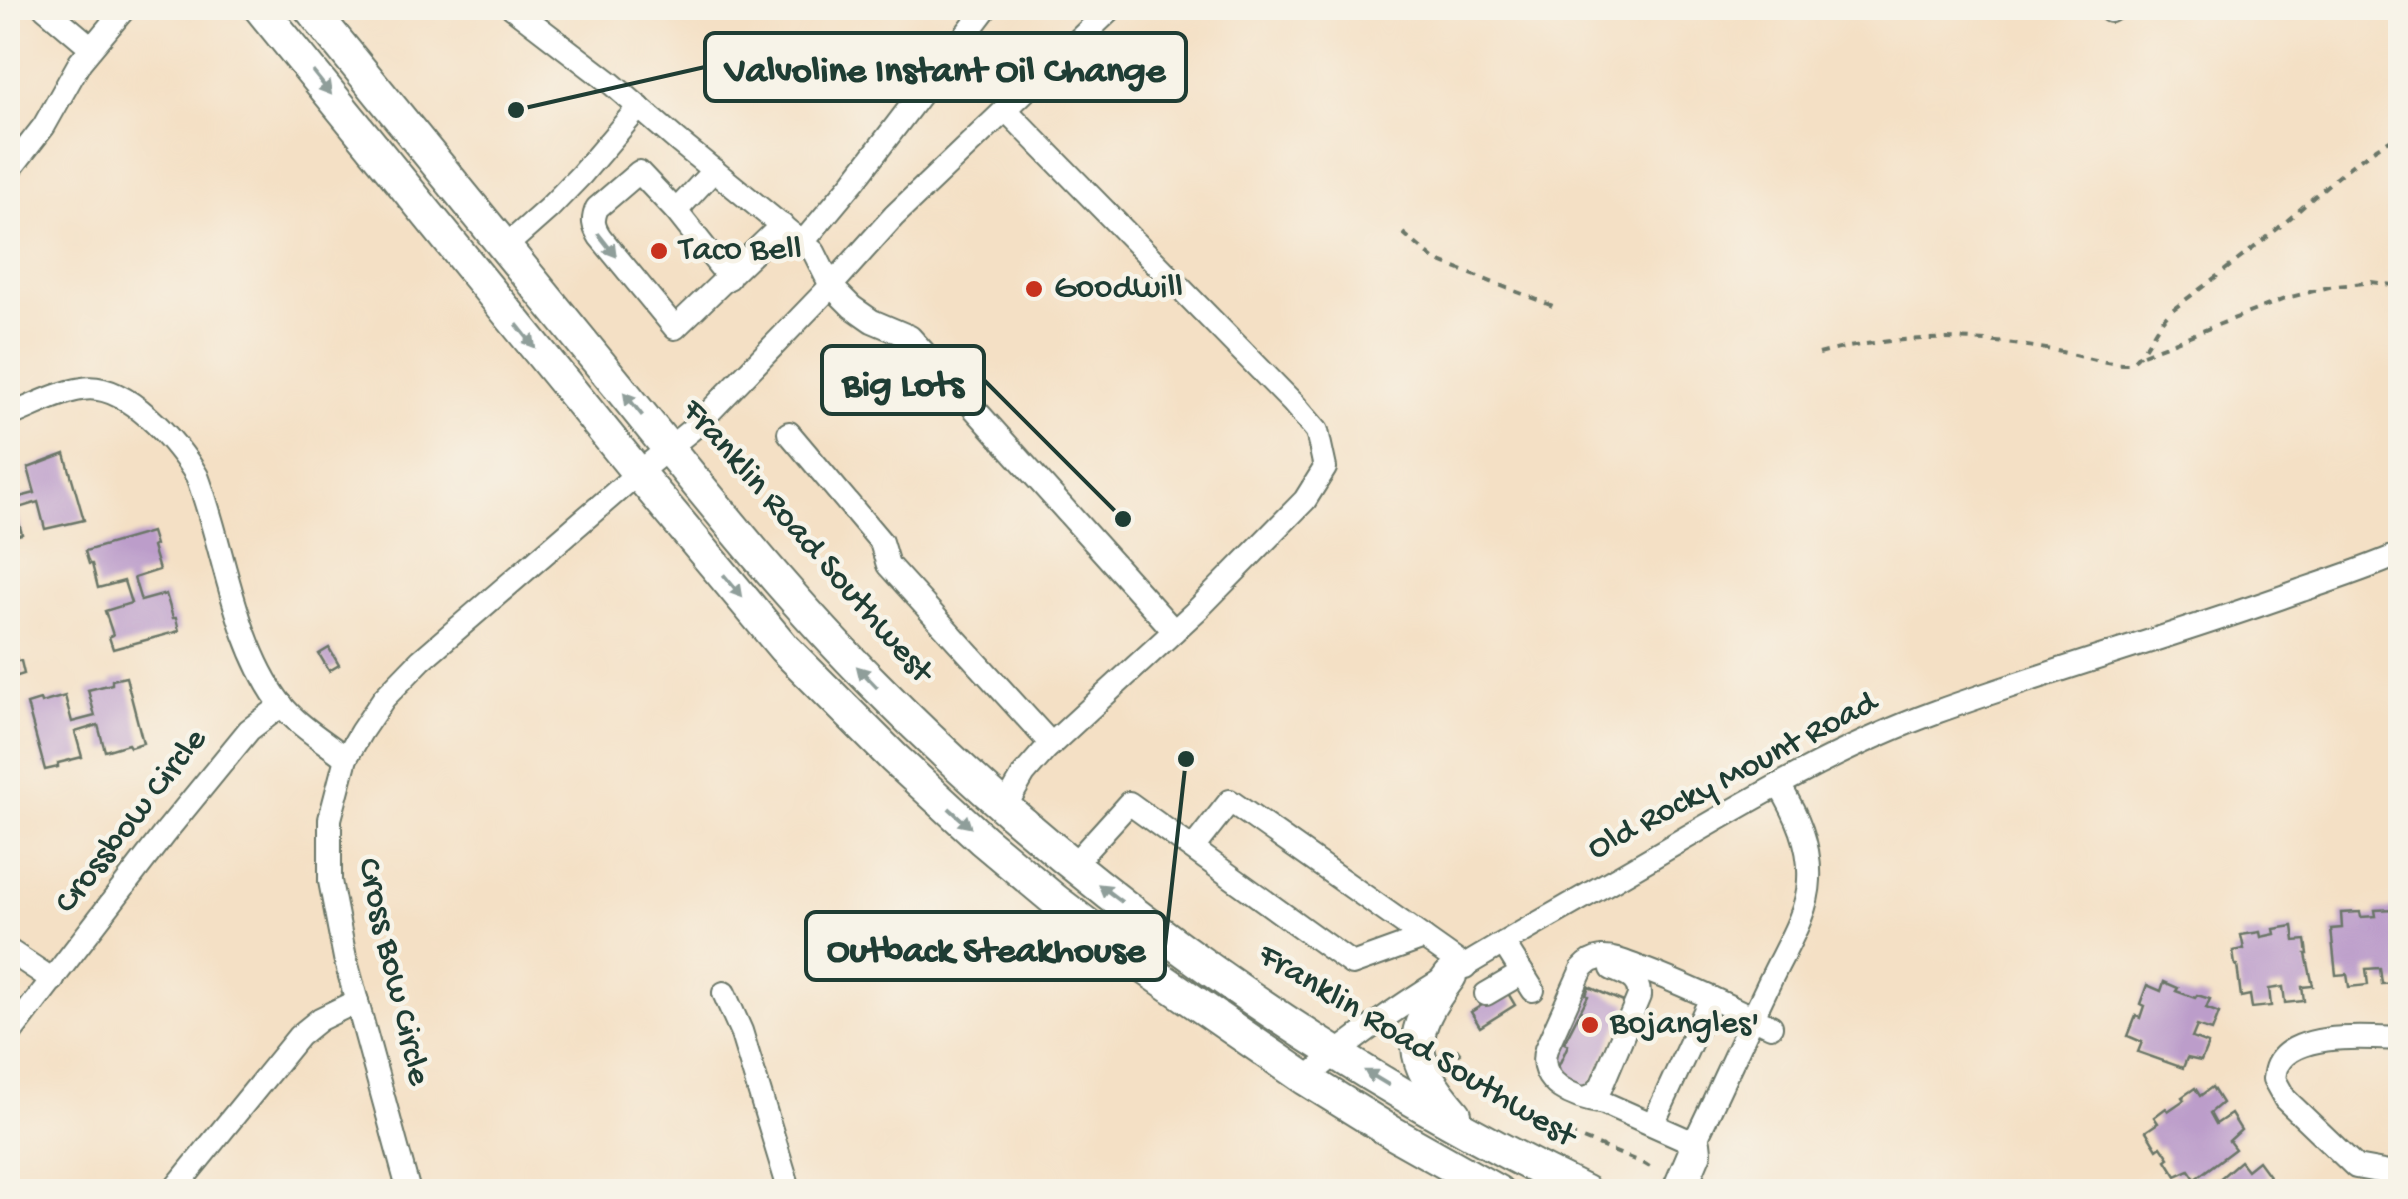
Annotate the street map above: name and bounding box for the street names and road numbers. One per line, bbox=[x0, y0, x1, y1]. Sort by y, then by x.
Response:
street label: Franklin Road Southwest bbox=[671, 391, 942, 695]
street label: Old Rocky Mount Road bbox=[1581, 682, 1887, 871]
street label: Crossbow Circle bbox=[47, 720, 218, 923]
street label: Cross Bow Circle bbox=[346, 855, 438, 1090]
street label: Franklin Road Southwest bbox=[1249, 935, 1585, 1159]

